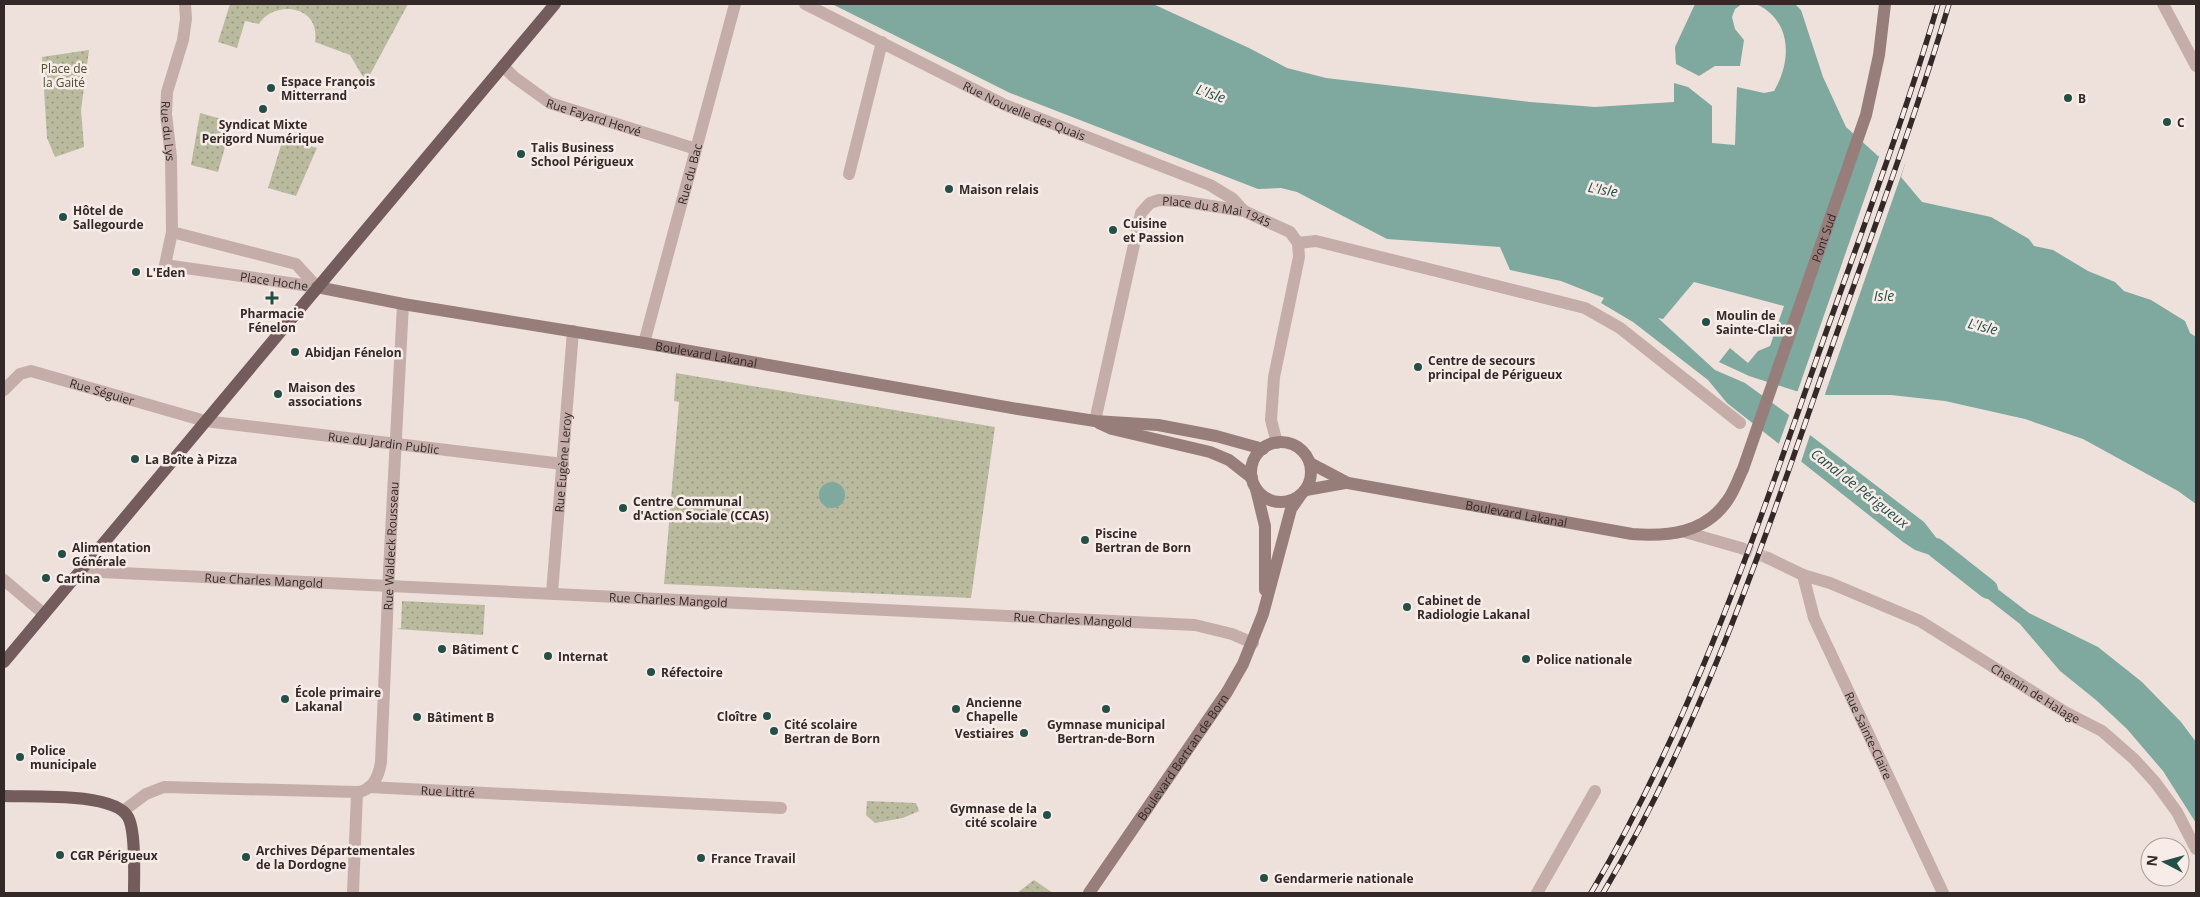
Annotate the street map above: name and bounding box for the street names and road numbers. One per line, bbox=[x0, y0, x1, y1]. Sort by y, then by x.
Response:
street label: Rue Nouvelle des Quais bbox=[960, 77, 1088, 144]
street label: Rue Fayard Hervé bbox=[544, 94, 644, 140]
street label: Rue du Lys bbox=[157, 101, 180, 162]
street label: Rue du Bac bbox=[673, 141, 706, 206]
street label: Place du 8 Mai 1945 bbox=[1162, 192, 1274, 231]
street label: Pont Sud bbox=[1807, 211, 1840, 264]
street label: Place Hoche bbox=[239, 267, 310, 294]
street label: Boulevard Lakanal bbox=[654, 337, 759, 371]
street label: Rue Séguier bbox=[68, 374, 137, 409]
street label: Rue Eugène Leroy bbox=[550, 411, 575, 513]
street label: Rue du Jardin Public bbox=[327, 427, 440, 458]
street label: Rue Waldeck Rousseau bbox=[379, 481, 402, 611]
street label: Boulevard Lakanal bbox=[1464, 496, 1569, 531]
street label: Rue Charles Mangold bbox=[204, 569, 323, 591]
street label: Rue Charles Mangold bbox=[609, 588, 728, 611]
street label: Rue Charles Mangold bbox=[1013, 608, 1133, 630]
street label: Chemin de Halage bbox=[1988, 659, 2083, 727]
street label: Rue Sainte-Claire bbox=[1841, 689, 1897, 782]
street label: Boulevard Bertran de Born bbox=[1133, 690, 1232, 824]
street label: Rue Littré bbox=[420, 781, 476, 801]

